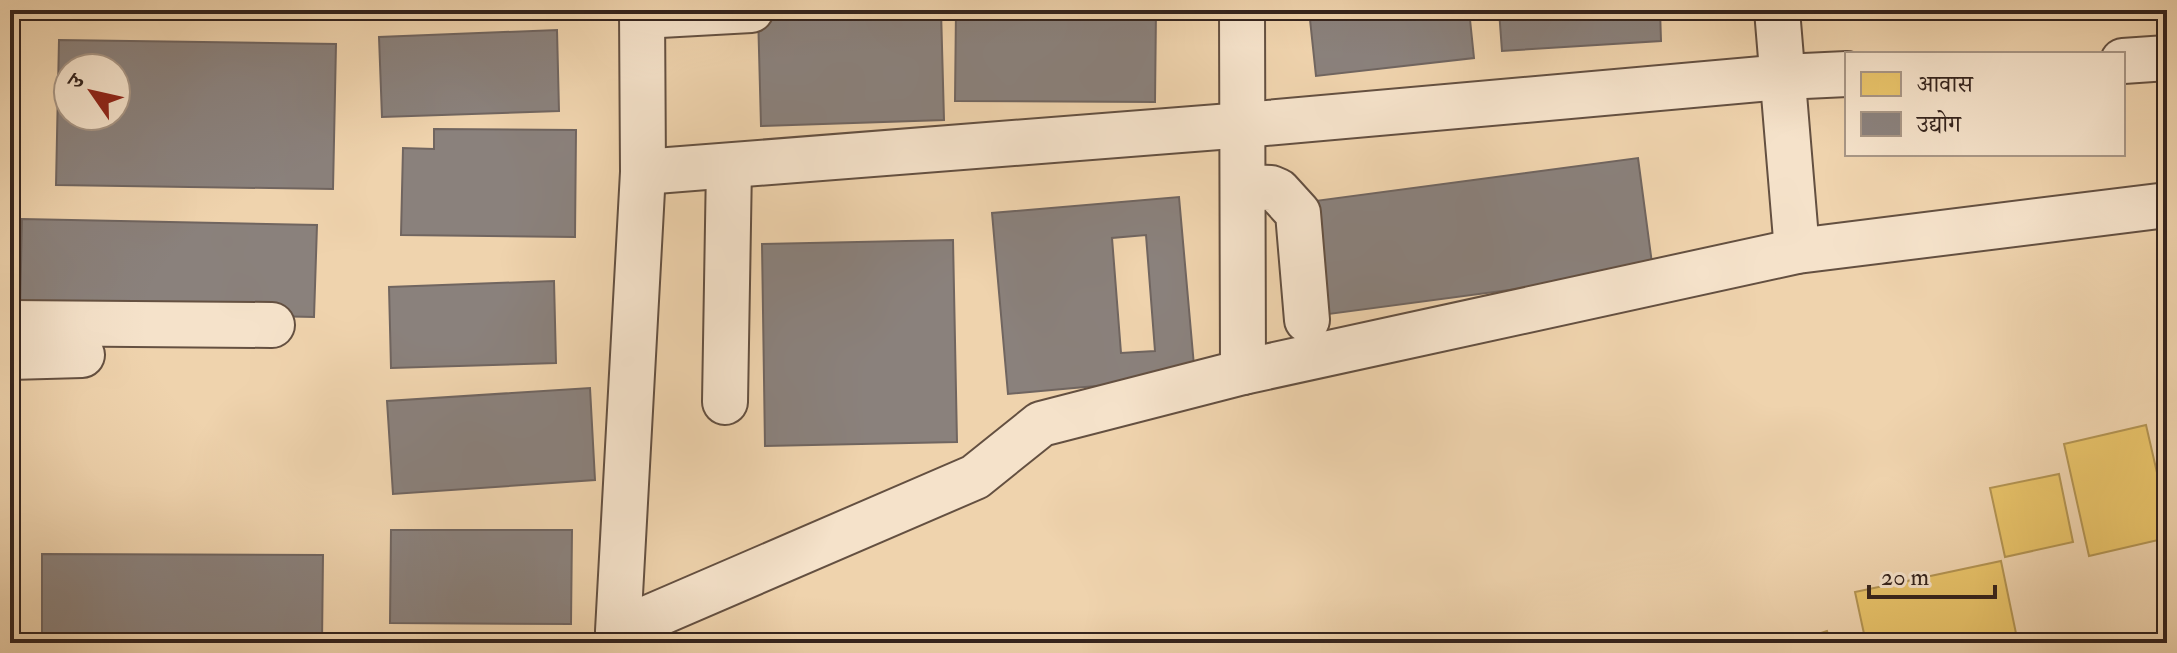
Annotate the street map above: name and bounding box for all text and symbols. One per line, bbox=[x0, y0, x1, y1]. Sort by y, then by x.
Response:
north arrow bbox=[52, 52, 132, 132]
legend bbox=[1845, 52, 2125, 156]
text: उ bbox=[60, 67, 92, 96]
text: आवास bbox=[1917, 69, 1974, 100]
text: उद्योग bbox=[1916, 109, 1962, 140]
scale bar bbox=[1869, 549, 1995, 599]
text: 20 m bbox=[1881, 562, 1930, 593]

